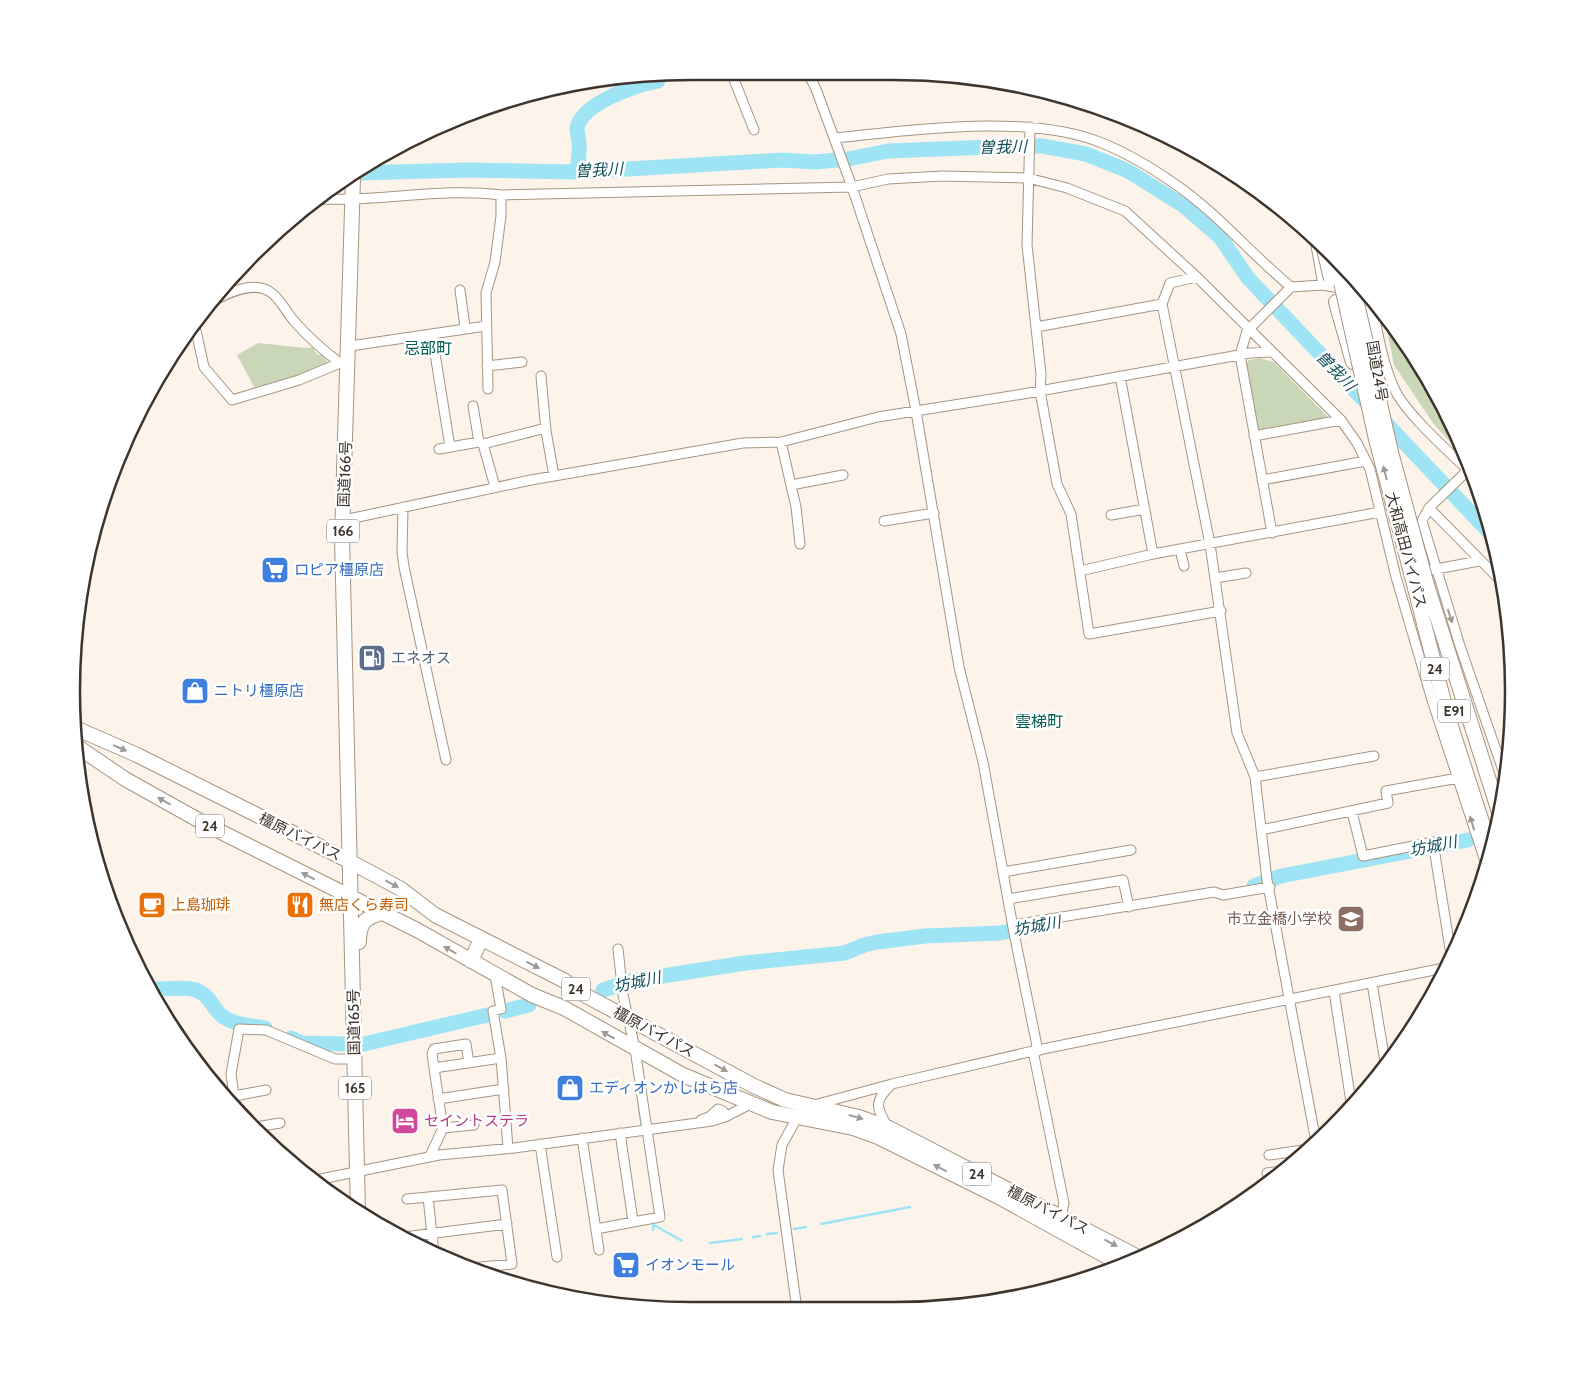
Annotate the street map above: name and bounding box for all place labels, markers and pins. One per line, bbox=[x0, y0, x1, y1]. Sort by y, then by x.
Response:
supermarket icon: ロピア橿原店 bbox=[260, 555, 290, 585]
place label: ロピア橿原店 bbox=[294, 561, 384, 579]
fuel station icon: エネオス bbox=[357, 643, 387, 673]
place label: エネオス bbox=[391, 649, 451, 667]
shop icon: ニトリ橿原店 bbox=[180, 676, 210, 706]
place label: ニトリ橿原店 bbox=[214, 682, 304, 700]
cafe icon: 上島珈琲 bbox=[137, 890, 167, 920]
restaurant icon: 無店くら寿司 bbox=[285, 890, 315, 920]
place label: 上島珈琲 bbox=[171, 896, 231, 914]
place label: 無店くら寿司 bbox=[319, 896, 409, 914]
school or university icon: 市立金橋小学校 bbox=[1336, 904, 1366, 934]
place label: 市立金橋小学校 bbox=[1227, 910, 1332, 928]
shop icon: エディオンかしはら店 bbox=[555, 1073, 585, 1103]
place label: エディオンかしはら店 bbox=[589, 1079, 738, 1097]
hotel icon: セイントステラ bbox=[390, 1106, 420, 1136]
place label: セイントステラ bbox=[424, 1112, 529, 1130]
supermarket icon: イオンモール bbox=[611, 1250, 641, 1280]
place label: イオンモール bbox=[645, 1256, 735, 1274]

